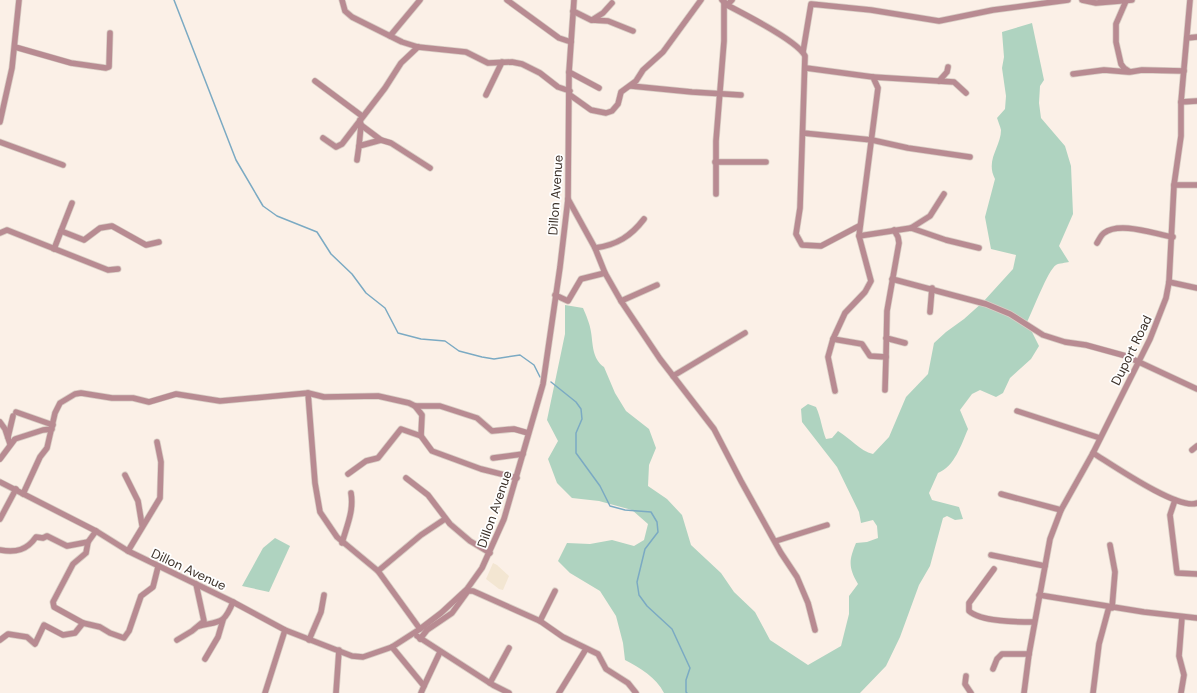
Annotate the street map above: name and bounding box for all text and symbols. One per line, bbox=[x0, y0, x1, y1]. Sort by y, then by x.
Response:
street label: Dillon Avenue bbox=[544, 154, 567, 236]
street label: Duport Road bbox=[1107, 312, 1156, 388]
street label: Dillon Avenue bbox=[473, 468, 516, 550]
street label: Dillon Avenue bbox=[149, 545, 229, 594]

